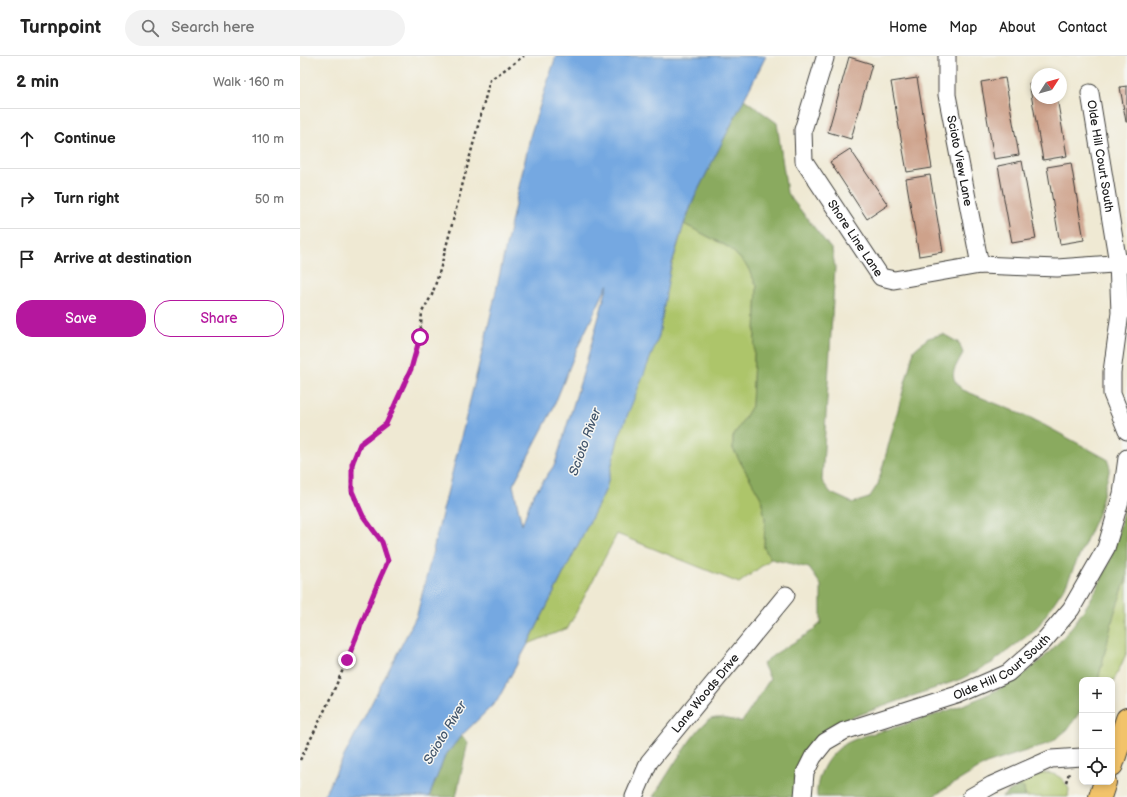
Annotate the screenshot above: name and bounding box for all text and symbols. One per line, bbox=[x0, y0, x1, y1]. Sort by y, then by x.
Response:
search box bbox=[125, 10, 405, 46]
text: Turnpoint bbox=[20, 16, 101, 39]
icon: search bbox=[139, 17, 161, 39]
text: Search here bbox=[171, 18, 254, 37]
text: Home bbox=[889, 19, 927, 36]
text: Map bbox=[949, 19, 977, 36]
text: About bbox=[999, 19, 1036, 36]
text: Contact bbox=[1058, 19, 1107, 36]
north arrow bbox=[1031, 68, 1067, 104]
text: 2 min bbox=[16, 72, 59, 92]
text: Walk · 160 m bbox=[213, 74, 284, 90]
street label: Olde Hill Court South bbox=[1084, 99, 1117, 214]
street label: Scioto View Lane bbox=[944, 114, 976, 207]
icon: ahead bbox=[16, 128, 38, 150]
text: Continue bbox=[54, 129, 116, 148]
text: 110 m bbox=[252, 131, 284, 147]
icon: right bbox=[16, 188, 38, 210]
text: Turn right bbox=[54, 189, 119, 208]
text: 50 m bbox=[255, 191, 284, 207]
street label: Shore Line Lane bbox=[824, 197, 886, 280]
icon: arrive bbox=[16, 248, 38, 270]
text: Arrive at destination bbox=[54, 249, 192, 268]
button: Save bbox=[16, 300, 146, 337]
button: Share bbox=[154, 300, 284, 337]
route start bbox=[411, 328, 429, 346]
water label: Scioto River bbox=[565, 405, 605, 478]
street label: Olde Hill Court South bbox=[951, 631, 1054, 703]
route end bbox=[338, 651, 356, 669]
street label: Lane Woods Drive bbox=[668, 651, 742, 736]
map controls bbox=[1079, 677, 1115, 785]
button: + bbox=[1079, 677, 1115, 713]
water label: Scioto River bbox=[420, 698, 471, 767]
button: − bbox=[1079, 713, 1115, 749]
button: locate bbox=[1079, 749, 1115, 785]

